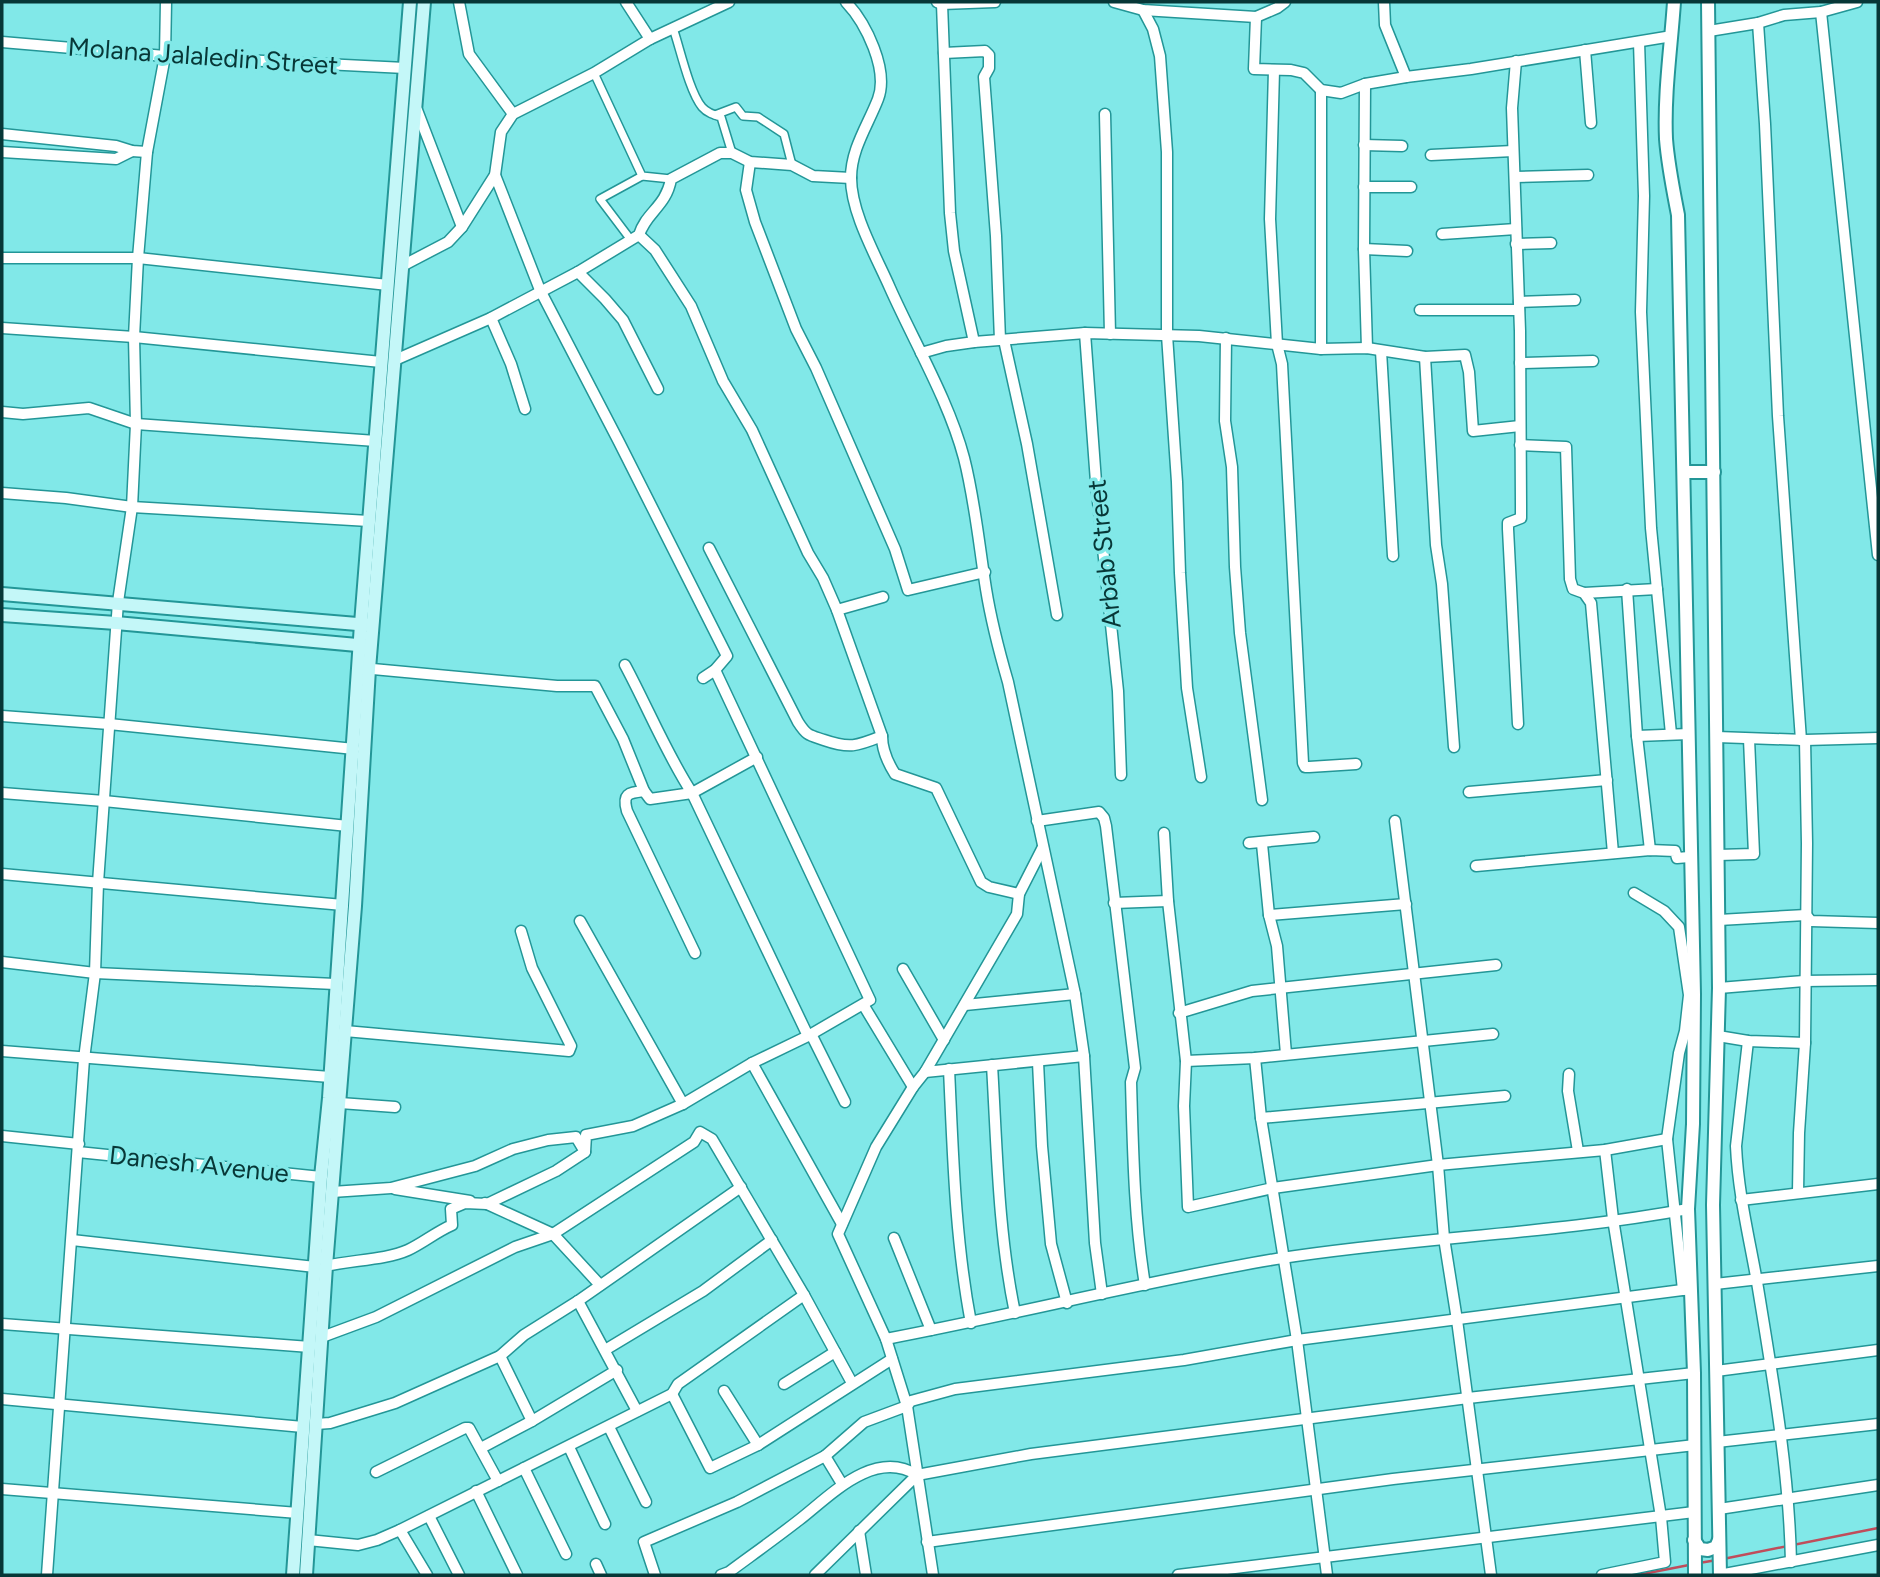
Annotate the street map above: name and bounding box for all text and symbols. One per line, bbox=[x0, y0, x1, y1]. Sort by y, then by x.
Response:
street label: Molana Jalaledin Street bbox=[67, 31, 339, 81]
street label: Arbab Street bbox=[1080, 478, 1128, 630]
street label: Danesh Avenue bbox=[107, 1139, 291, 1189]

